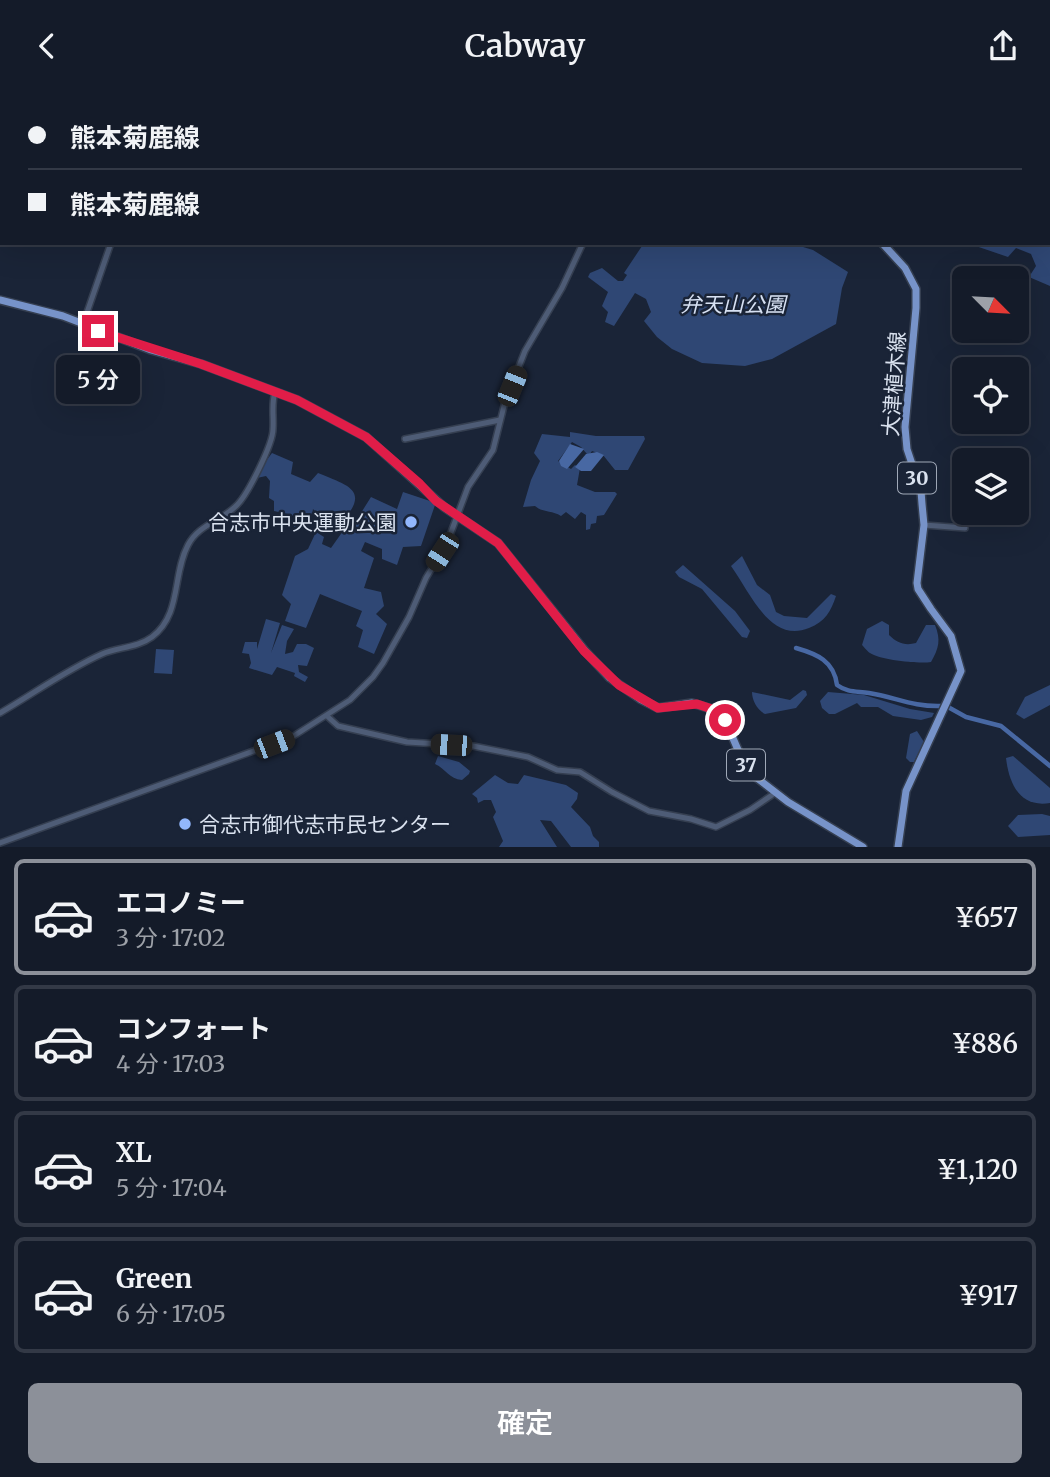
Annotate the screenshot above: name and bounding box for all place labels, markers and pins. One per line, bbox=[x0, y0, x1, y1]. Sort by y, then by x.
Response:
place label: 合志市中央運動公園 bbox=[208, 509, 397, 536]
marker: 合志市中央運動公園 bbox=[403, 514, 419, 530]
place label: 合志市御代志市民センター bbox=[199, 811, 451, 838]
marker: 合志市御代志市民センター bbox=[177, 816, 193, 832]

